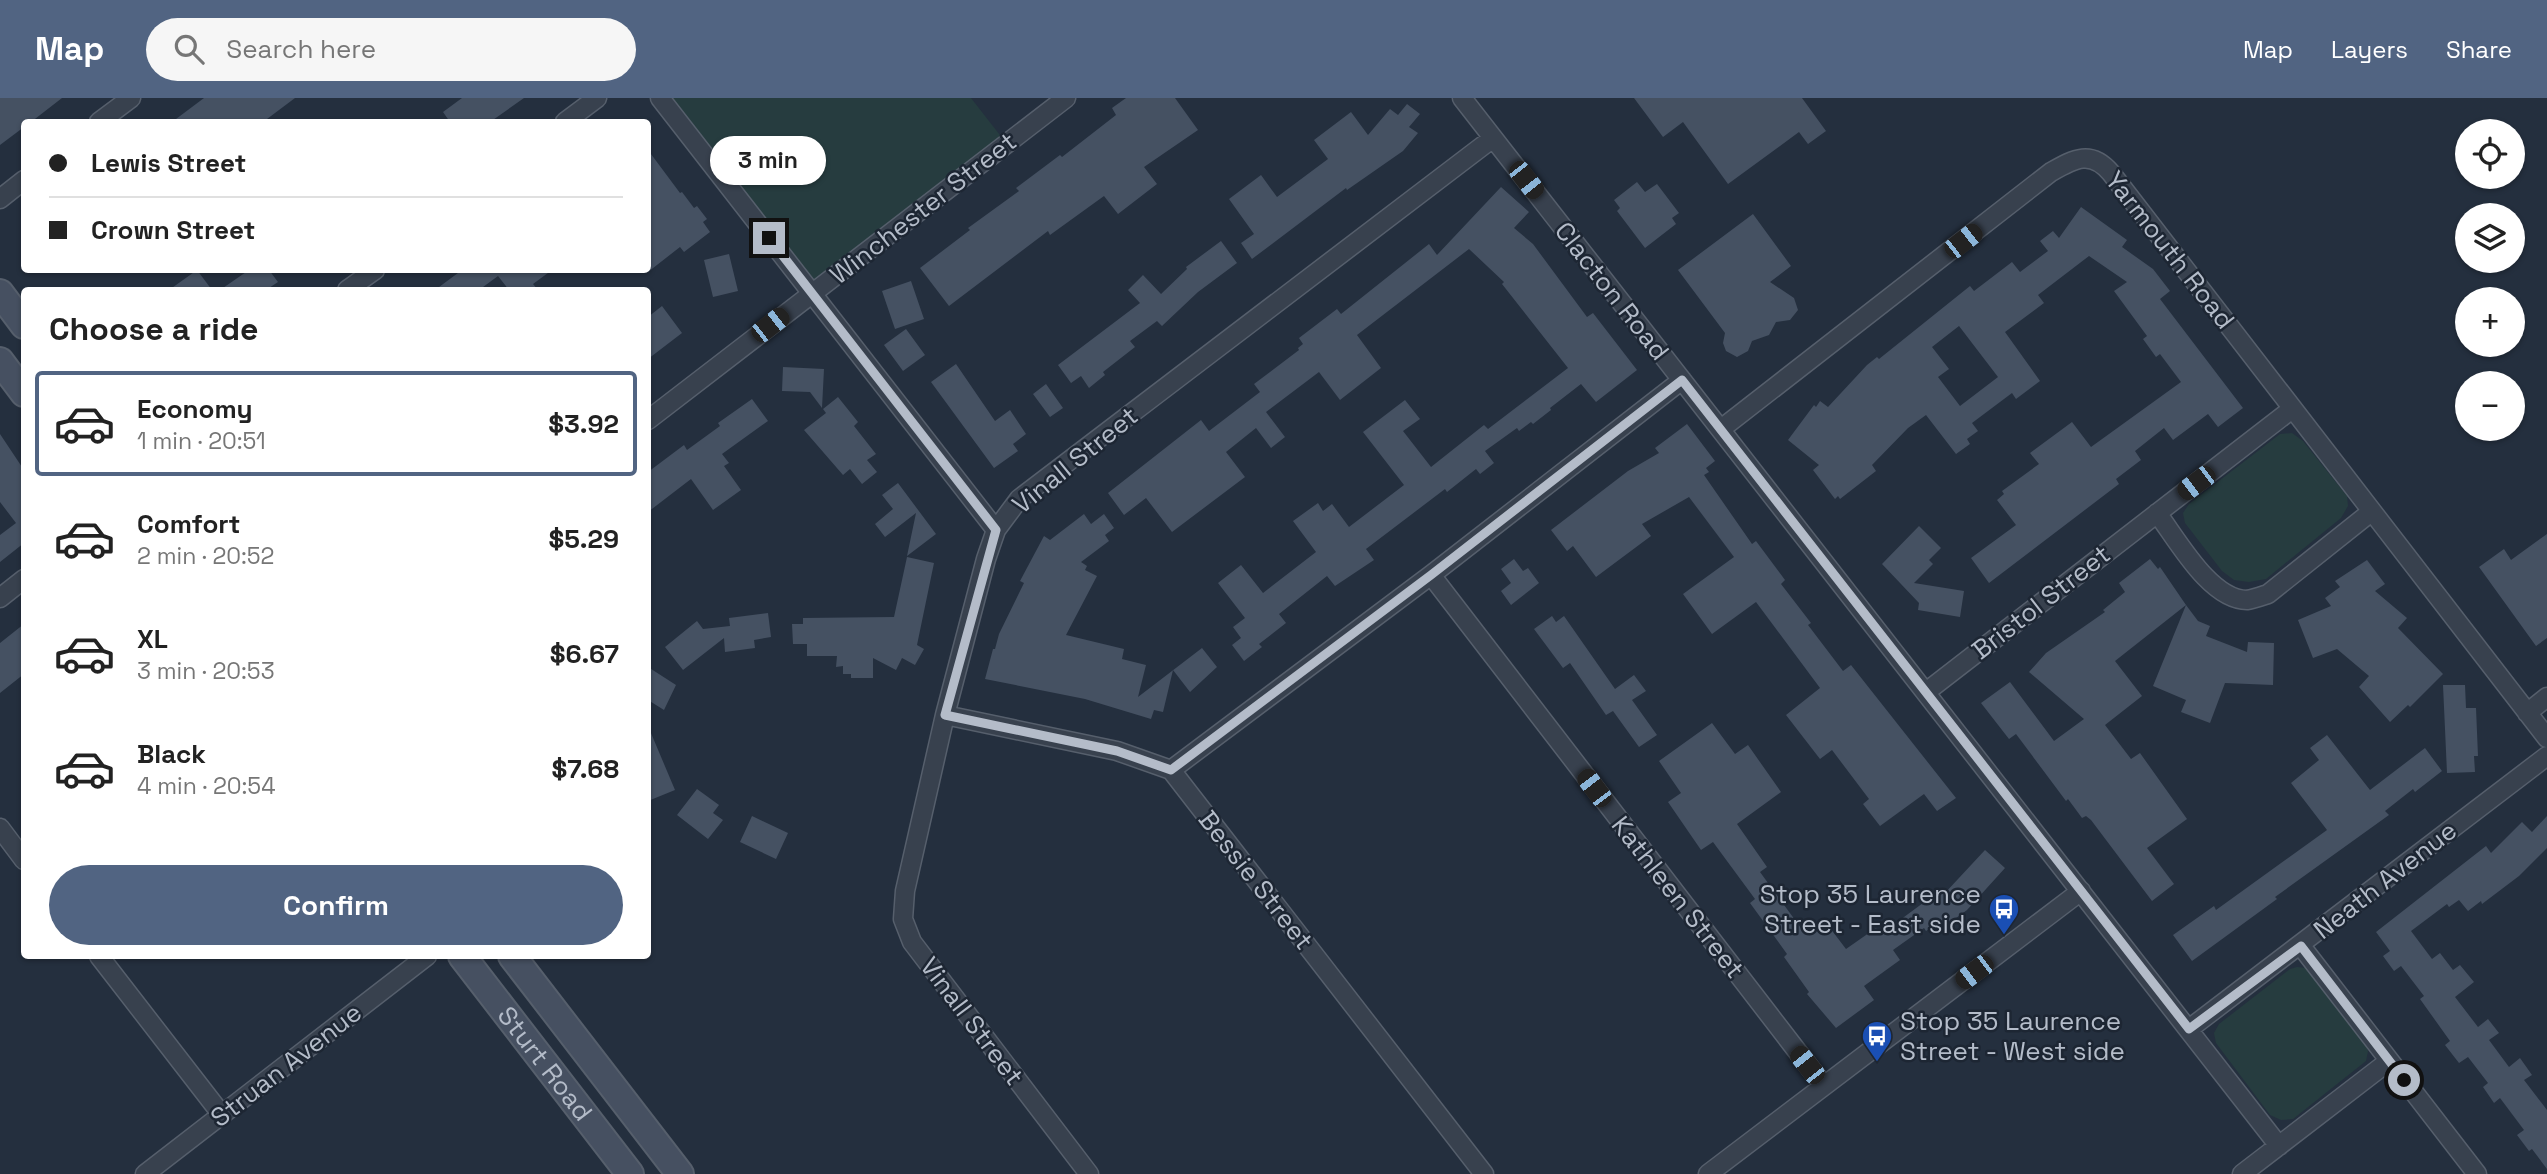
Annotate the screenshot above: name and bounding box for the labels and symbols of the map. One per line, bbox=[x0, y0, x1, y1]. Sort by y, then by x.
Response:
street label: Winchester Street bbox=[823, 124, 1023, 292]
callout: 3 min bbox=[711, 136, 827, 186]
car bbox=[1505, 157, 1548, 203]
street label: Yarmouth Road bbox=[2098, 164, 2242, 336]
street label: Clacton Road bbox=[1547, 215, 1677, 367]
car bbox=[1940, 220, 1987, 262]
route end bbox=[753, 222, 785, 254]
car bbox=[747, 304, 794, 346]
street label: Vinall Street bbox=[1005, 399, 1145, 521]
car bbox=[2173, 462, 2220, 504]
street label: Bristol Street bbox=[1965, 537, 2117, 667]
car bbox=[1573, 765, 1616, 811]
street label: Bessie Street bbox=[1191, 803, 1321, 957]
street label: Kathleen Street bbox=[1604, 809, 1752, 985]
street label: Neath Avenue bbox=[2306, 813, 2464, 947]
place label: Stop 35 Laurence Street - East side bbox=[1760, 877, 1981, 941]
bus stop icon: Stop 35 Laurence Street - East side bbox=[1987, 892, 2021, 936]
street label: Vinall Street bbox=[913, 950, 1031, 1092]
car bbox=[1951, 951, 1998, 993]
street label: Struan Avenue bbox=[204, 995, 368, 1135]
street label: Sturt Road bbox=[490, 999, 600, 1128]
place label: Stop 35 Laurence Street - West side bbox=[1900, 1004, 2125, 1068]
bus stop icon: Stop 35 Laurence Street - West side bbox=[1860, 1019, 1894, 1063]
car bbox=[1786, 1042, 1829, 1088]
route start bbox=[2388, 1064, 2420, 1096]

